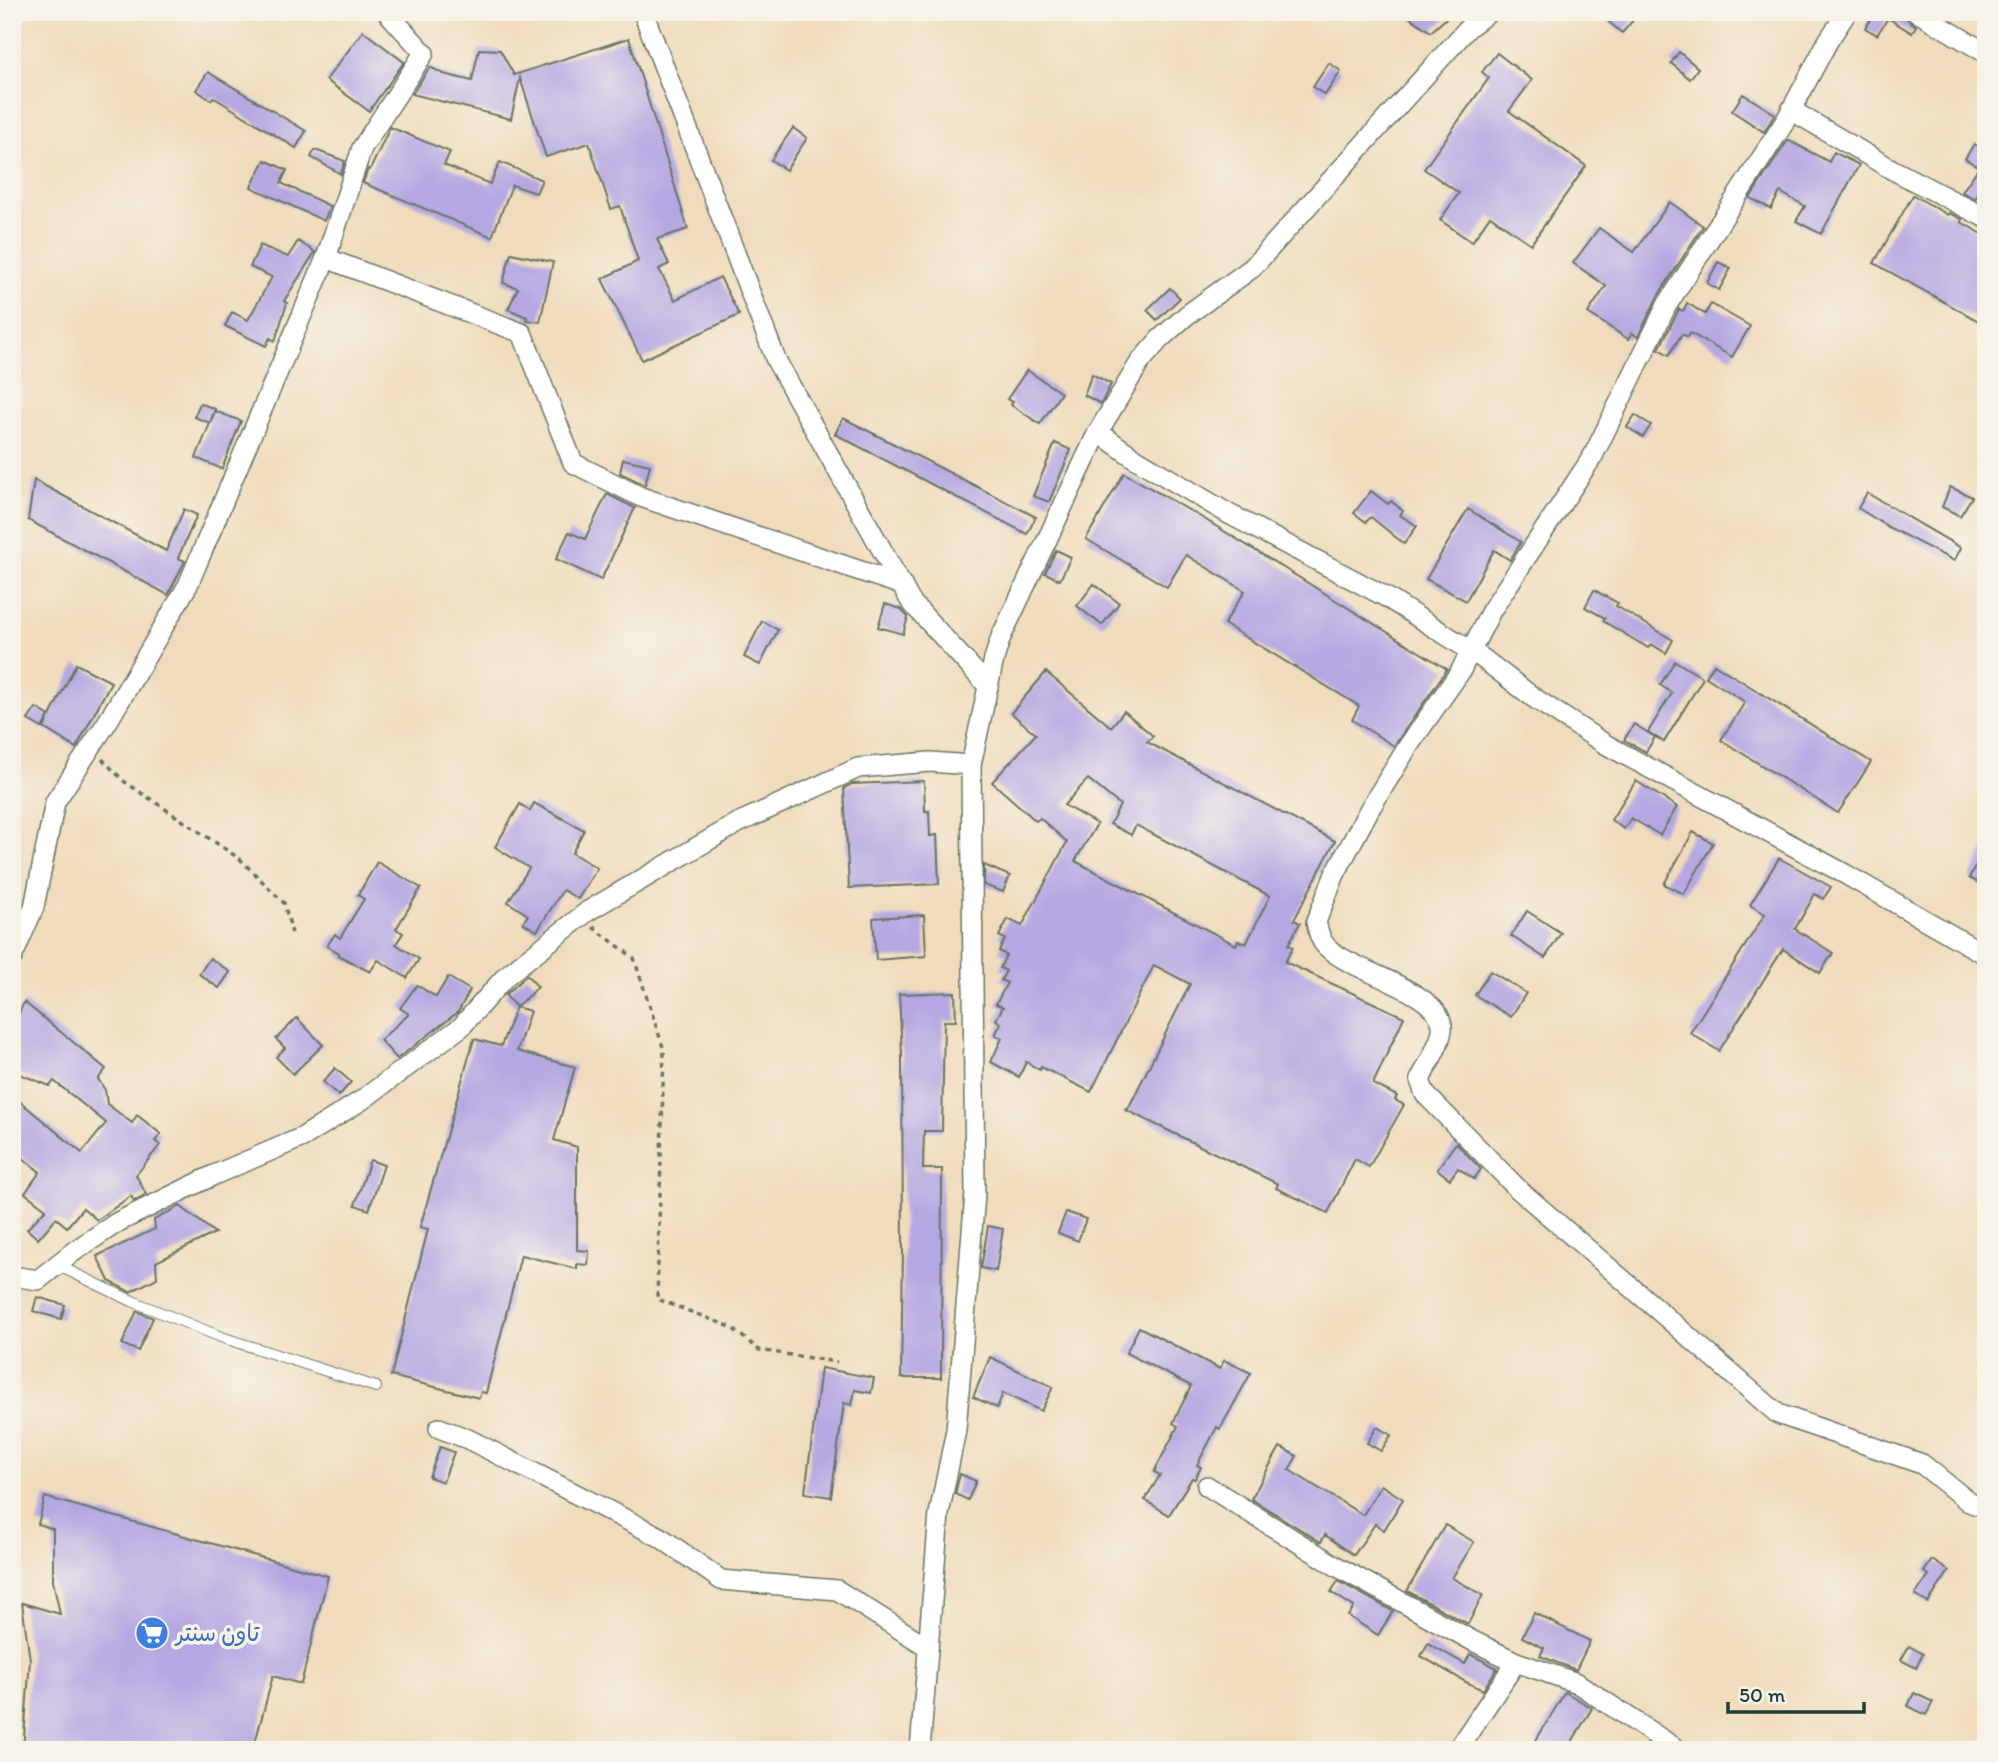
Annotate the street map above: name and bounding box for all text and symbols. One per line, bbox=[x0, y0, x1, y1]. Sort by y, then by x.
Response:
supermarket icon: تاون سنتر bbox=[133, 1614, 171, 1652]
place label: تاون سنتر bbox=[174, 1619, 260, 1647]
scale bar bbox=[1728, 1671, 1865, 1715]
text: 50 m bbox=[1739, 1682, 1786, 1707]

